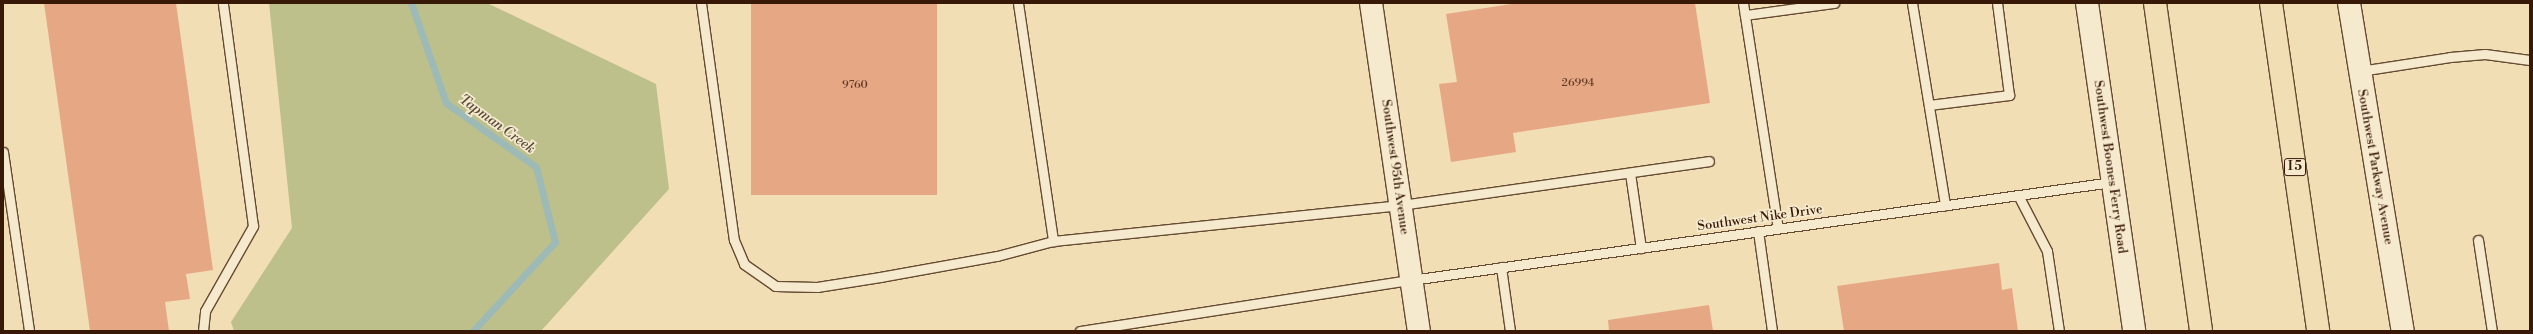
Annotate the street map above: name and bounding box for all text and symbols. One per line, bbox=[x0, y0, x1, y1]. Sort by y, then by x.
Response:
house number: 26994 bbox=[1562, 76, 1594, 90]
house number: 9760 bbox=[842, 78, 868, 92]
street label: Southwest Boones Ferry Road bbox=[2090, 79, 2130, 255]
street label: Southwest Parkway Avenue bbox=[2354, 88, 2396, 246]
water label: Tapman Creek bbox=[456, 91, 538, 157]
street label: Southwest 95th Avenue bbox=[1378, 98, 1412, 236]
road number: I 5 bbox=[2284, 157, 2306, 177]
street label: Southwest Nike Drive bbox=[1696, 201, 1824, 235]

